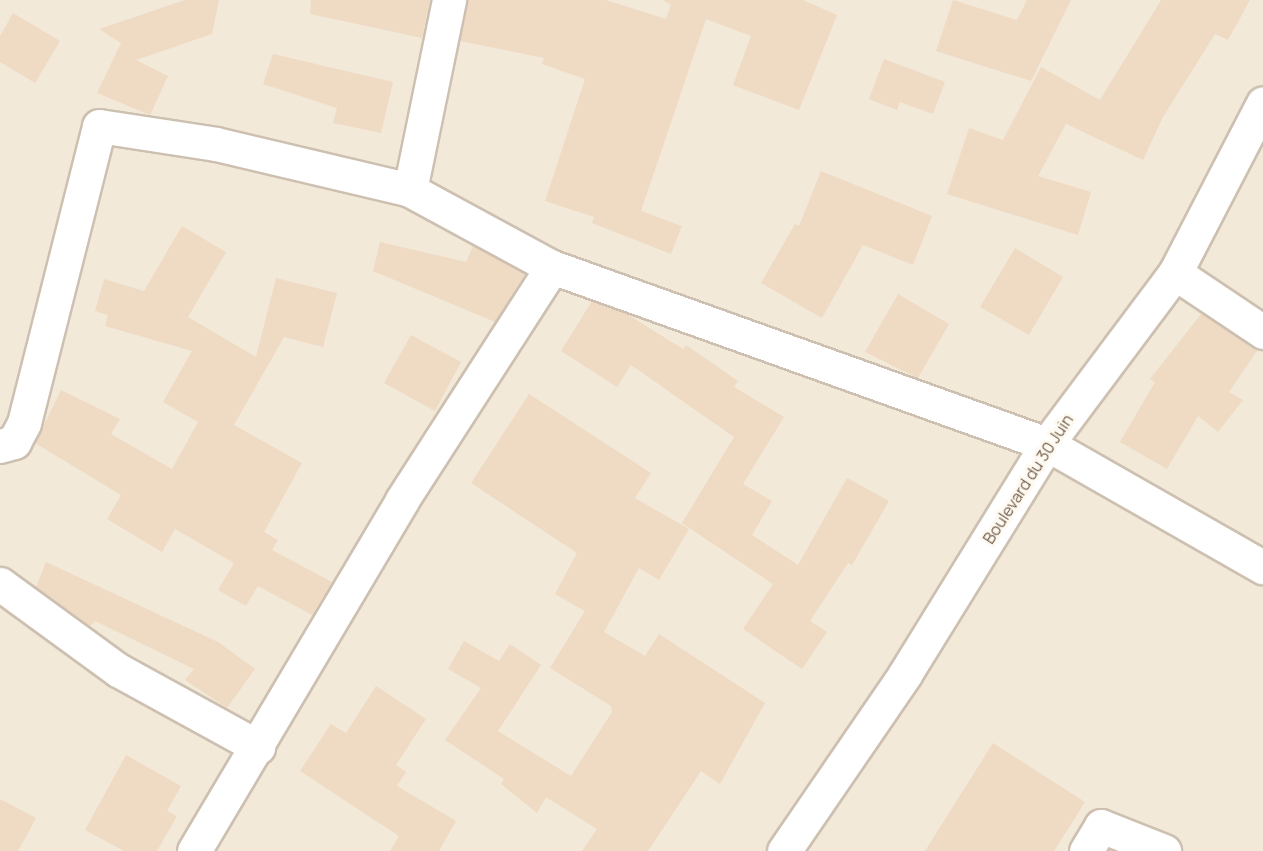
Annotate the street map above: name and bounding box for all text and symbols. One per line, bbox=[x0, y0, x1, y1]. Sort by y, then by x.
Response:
street label: Boulevard du 30 Juin bbox=[979, 411, 1077, 547]

